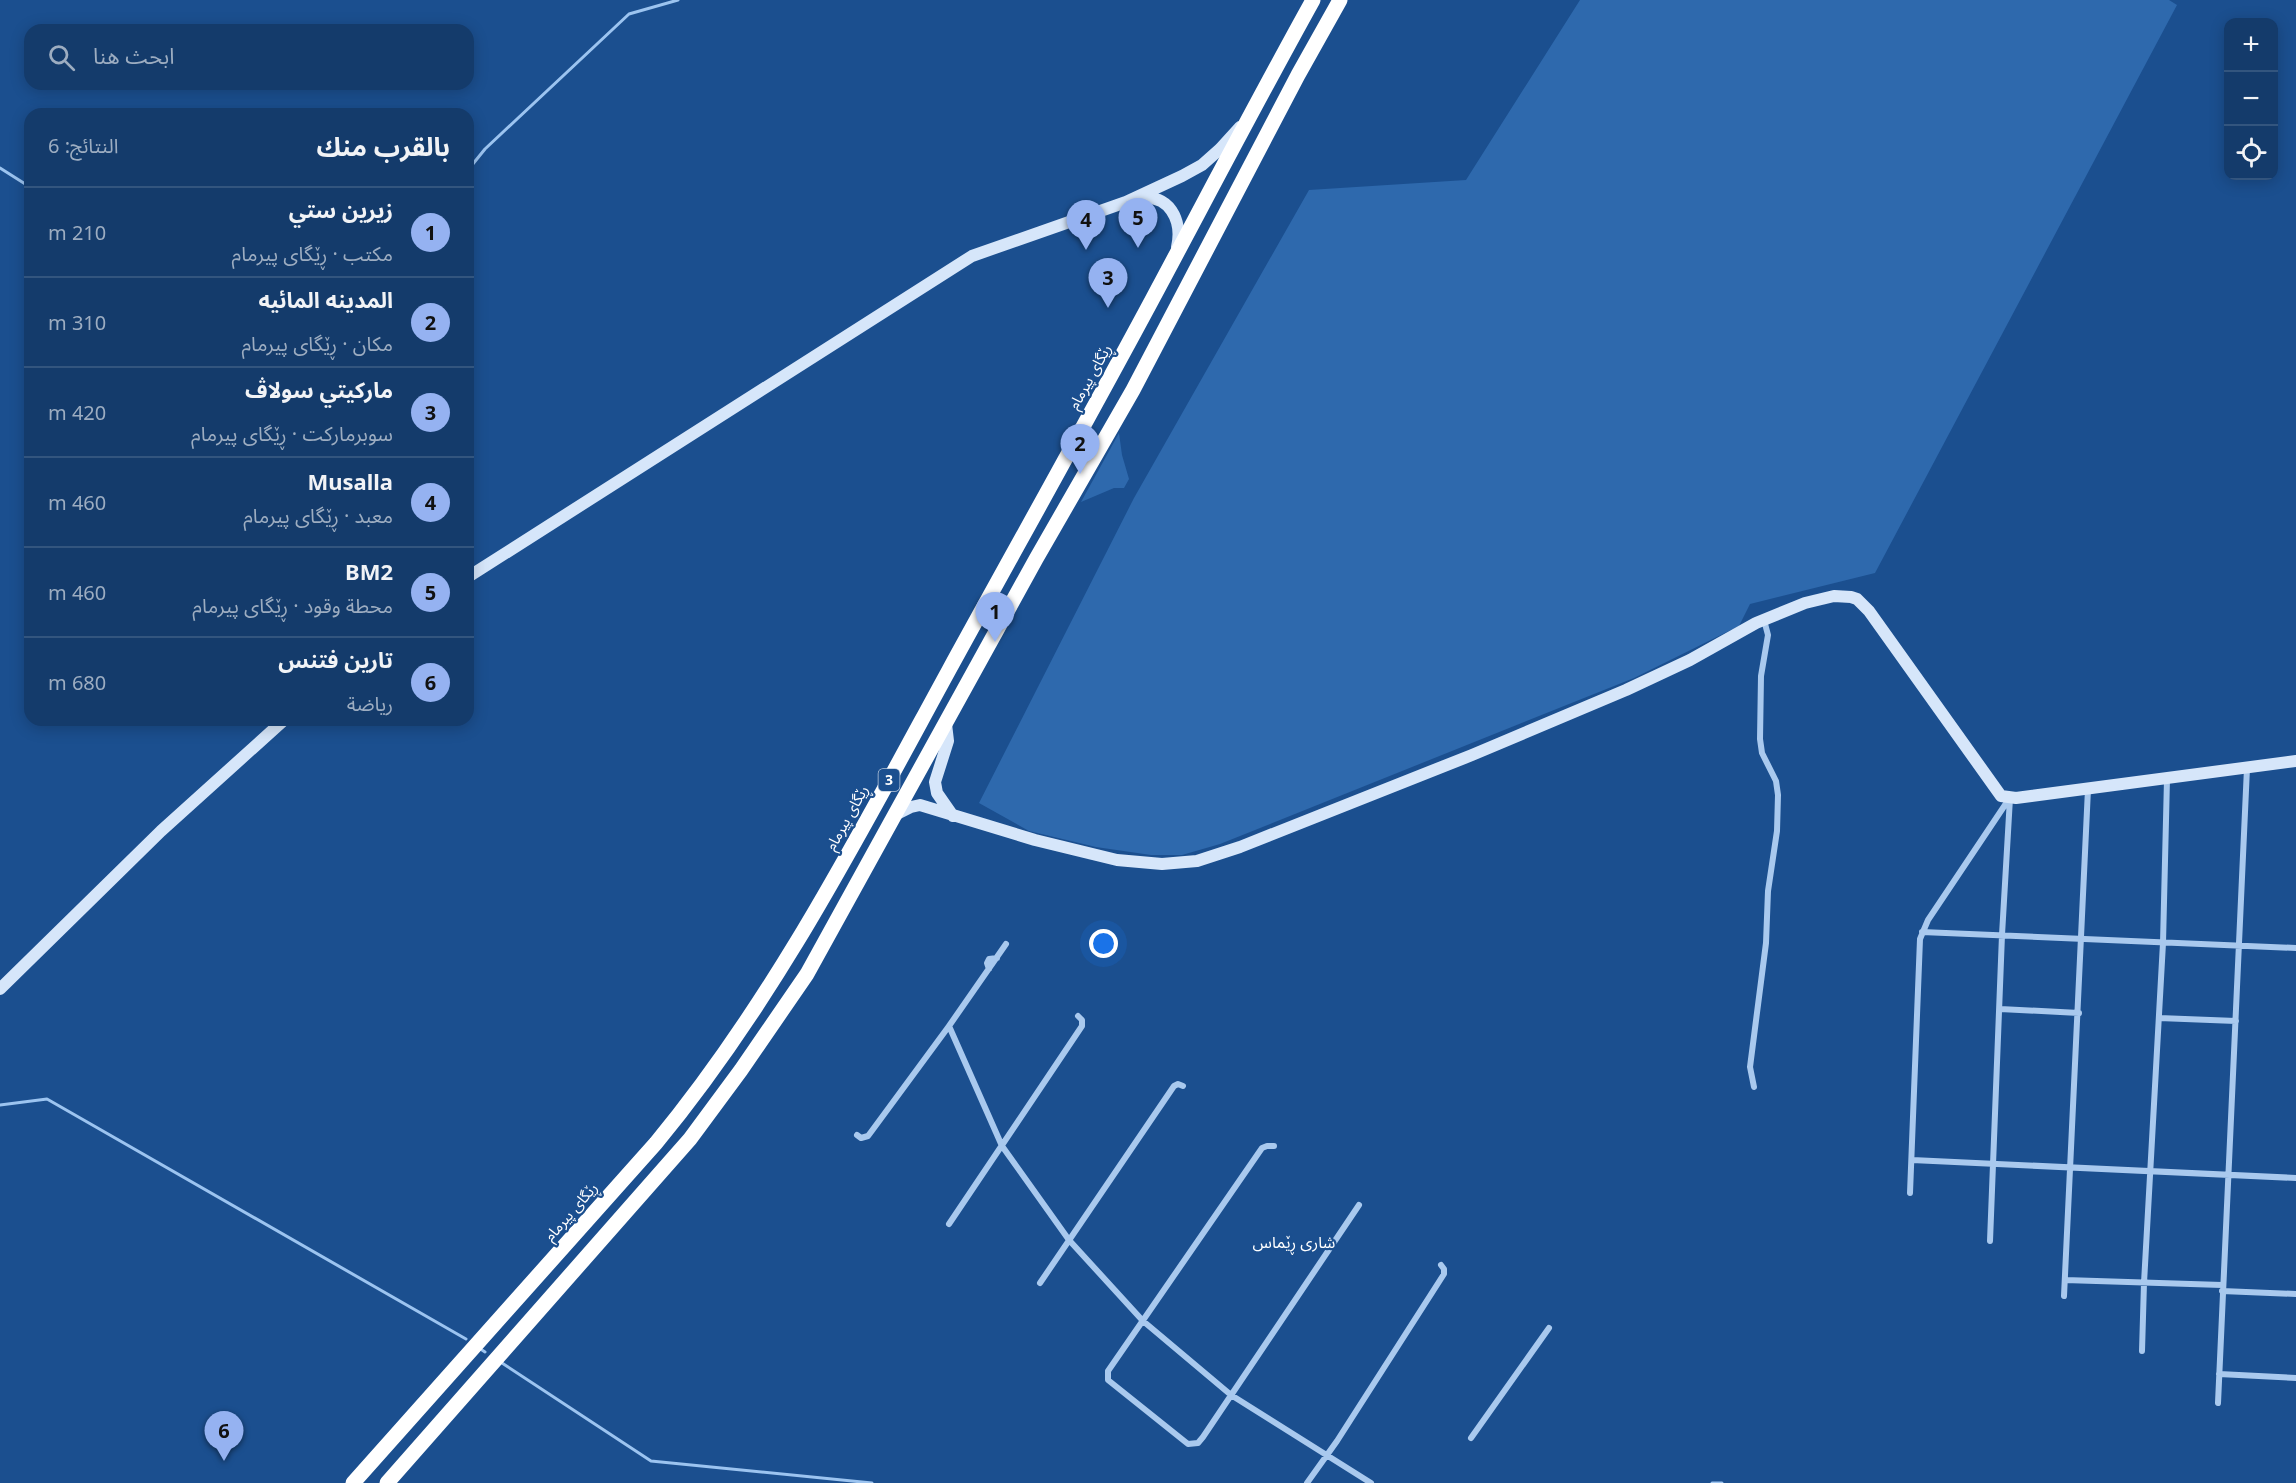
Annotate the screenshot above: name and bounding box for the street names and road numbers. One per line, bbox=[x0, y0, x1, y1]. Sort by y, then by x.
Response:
street label: ڕێگای پیرمام bbox=[1063, 340, 1118, 414]
road number: 3 bbox=[878, 769, 900, 791]
street label: ڕێگای پیرمام bbox=[820, 781, 875, 855]
street label: ڕێگای پیرمام bbox=[539, 1178, 604, 1247]

